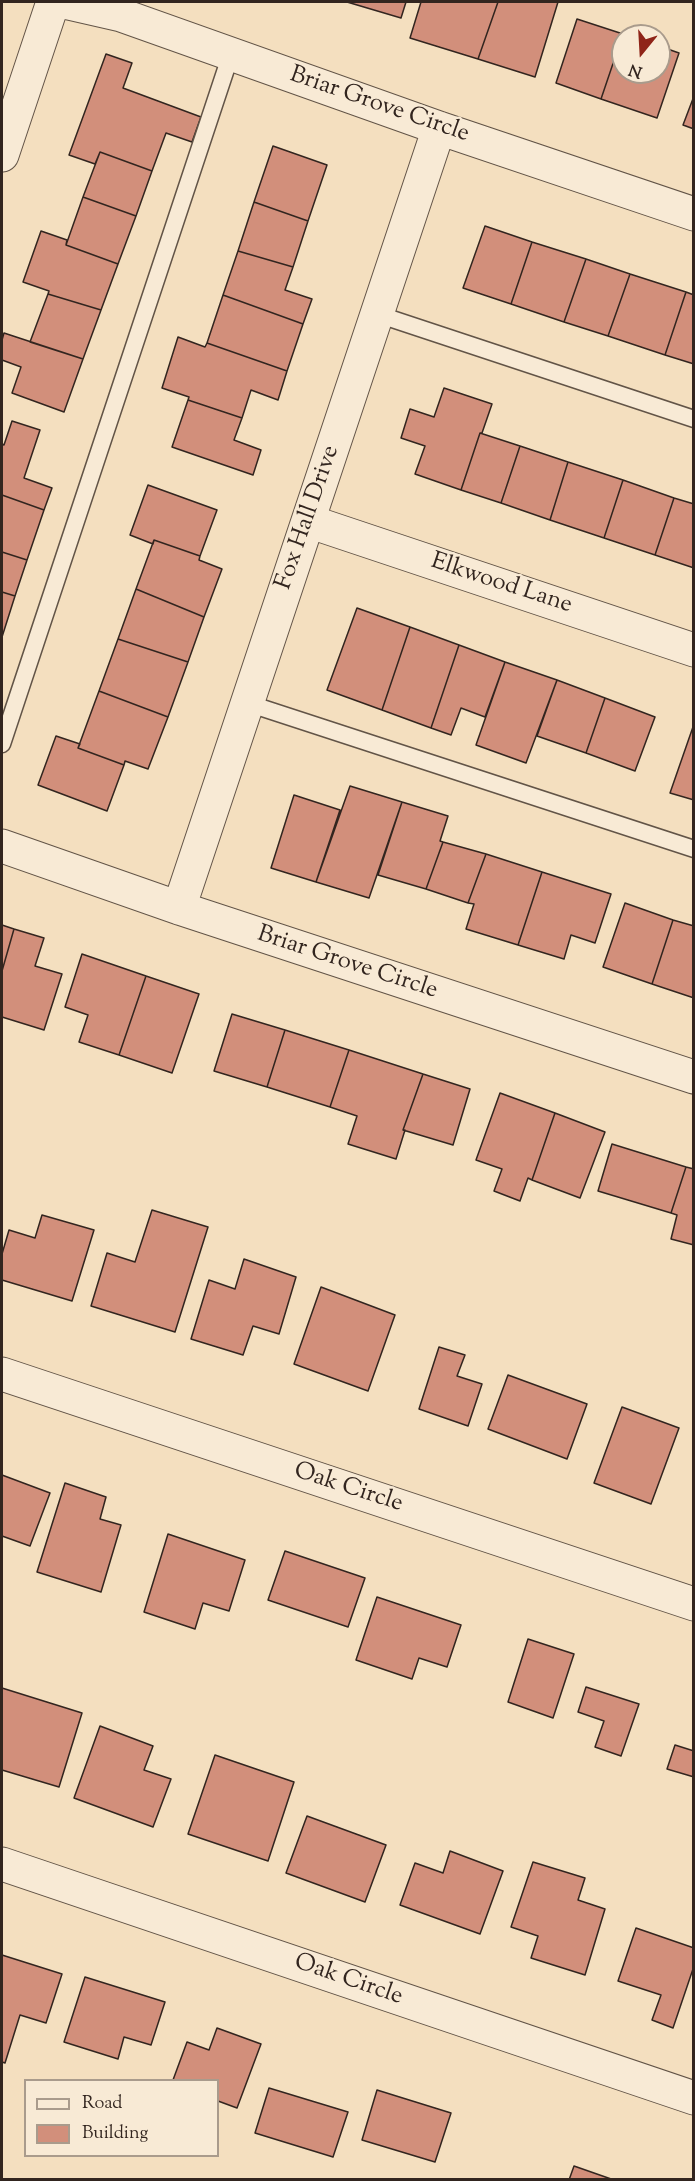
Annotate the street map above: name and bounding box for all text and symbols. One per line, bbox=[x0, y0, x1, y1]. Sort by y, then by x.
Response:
north arrow bbox=[611, 24, 671, 84]
text: N bbox=[626, 57, 646, 83]
street label: Briar Grove Circle bbox=[285, 62, 473, 150]
street label: Fox Hall Drive bbox=[271, 442, 347, 594]
street label: Elkwood Lane bbox=[427, 549, 575, 621]
street label: Briar Grove Circle bbox=[253, 921, 441, 1007]
street label: Oak Circle bbox=[290, 1458, 406, 1520]
street label: Oak Circle bbox=[290, 1949, 406, 2013]
legend bbox=[24, 2079, 219, 2157]
text: Road bbox=[82, 2091, 122, 2117]
text: Building bbox=[82, 2121, 148, 2147]

